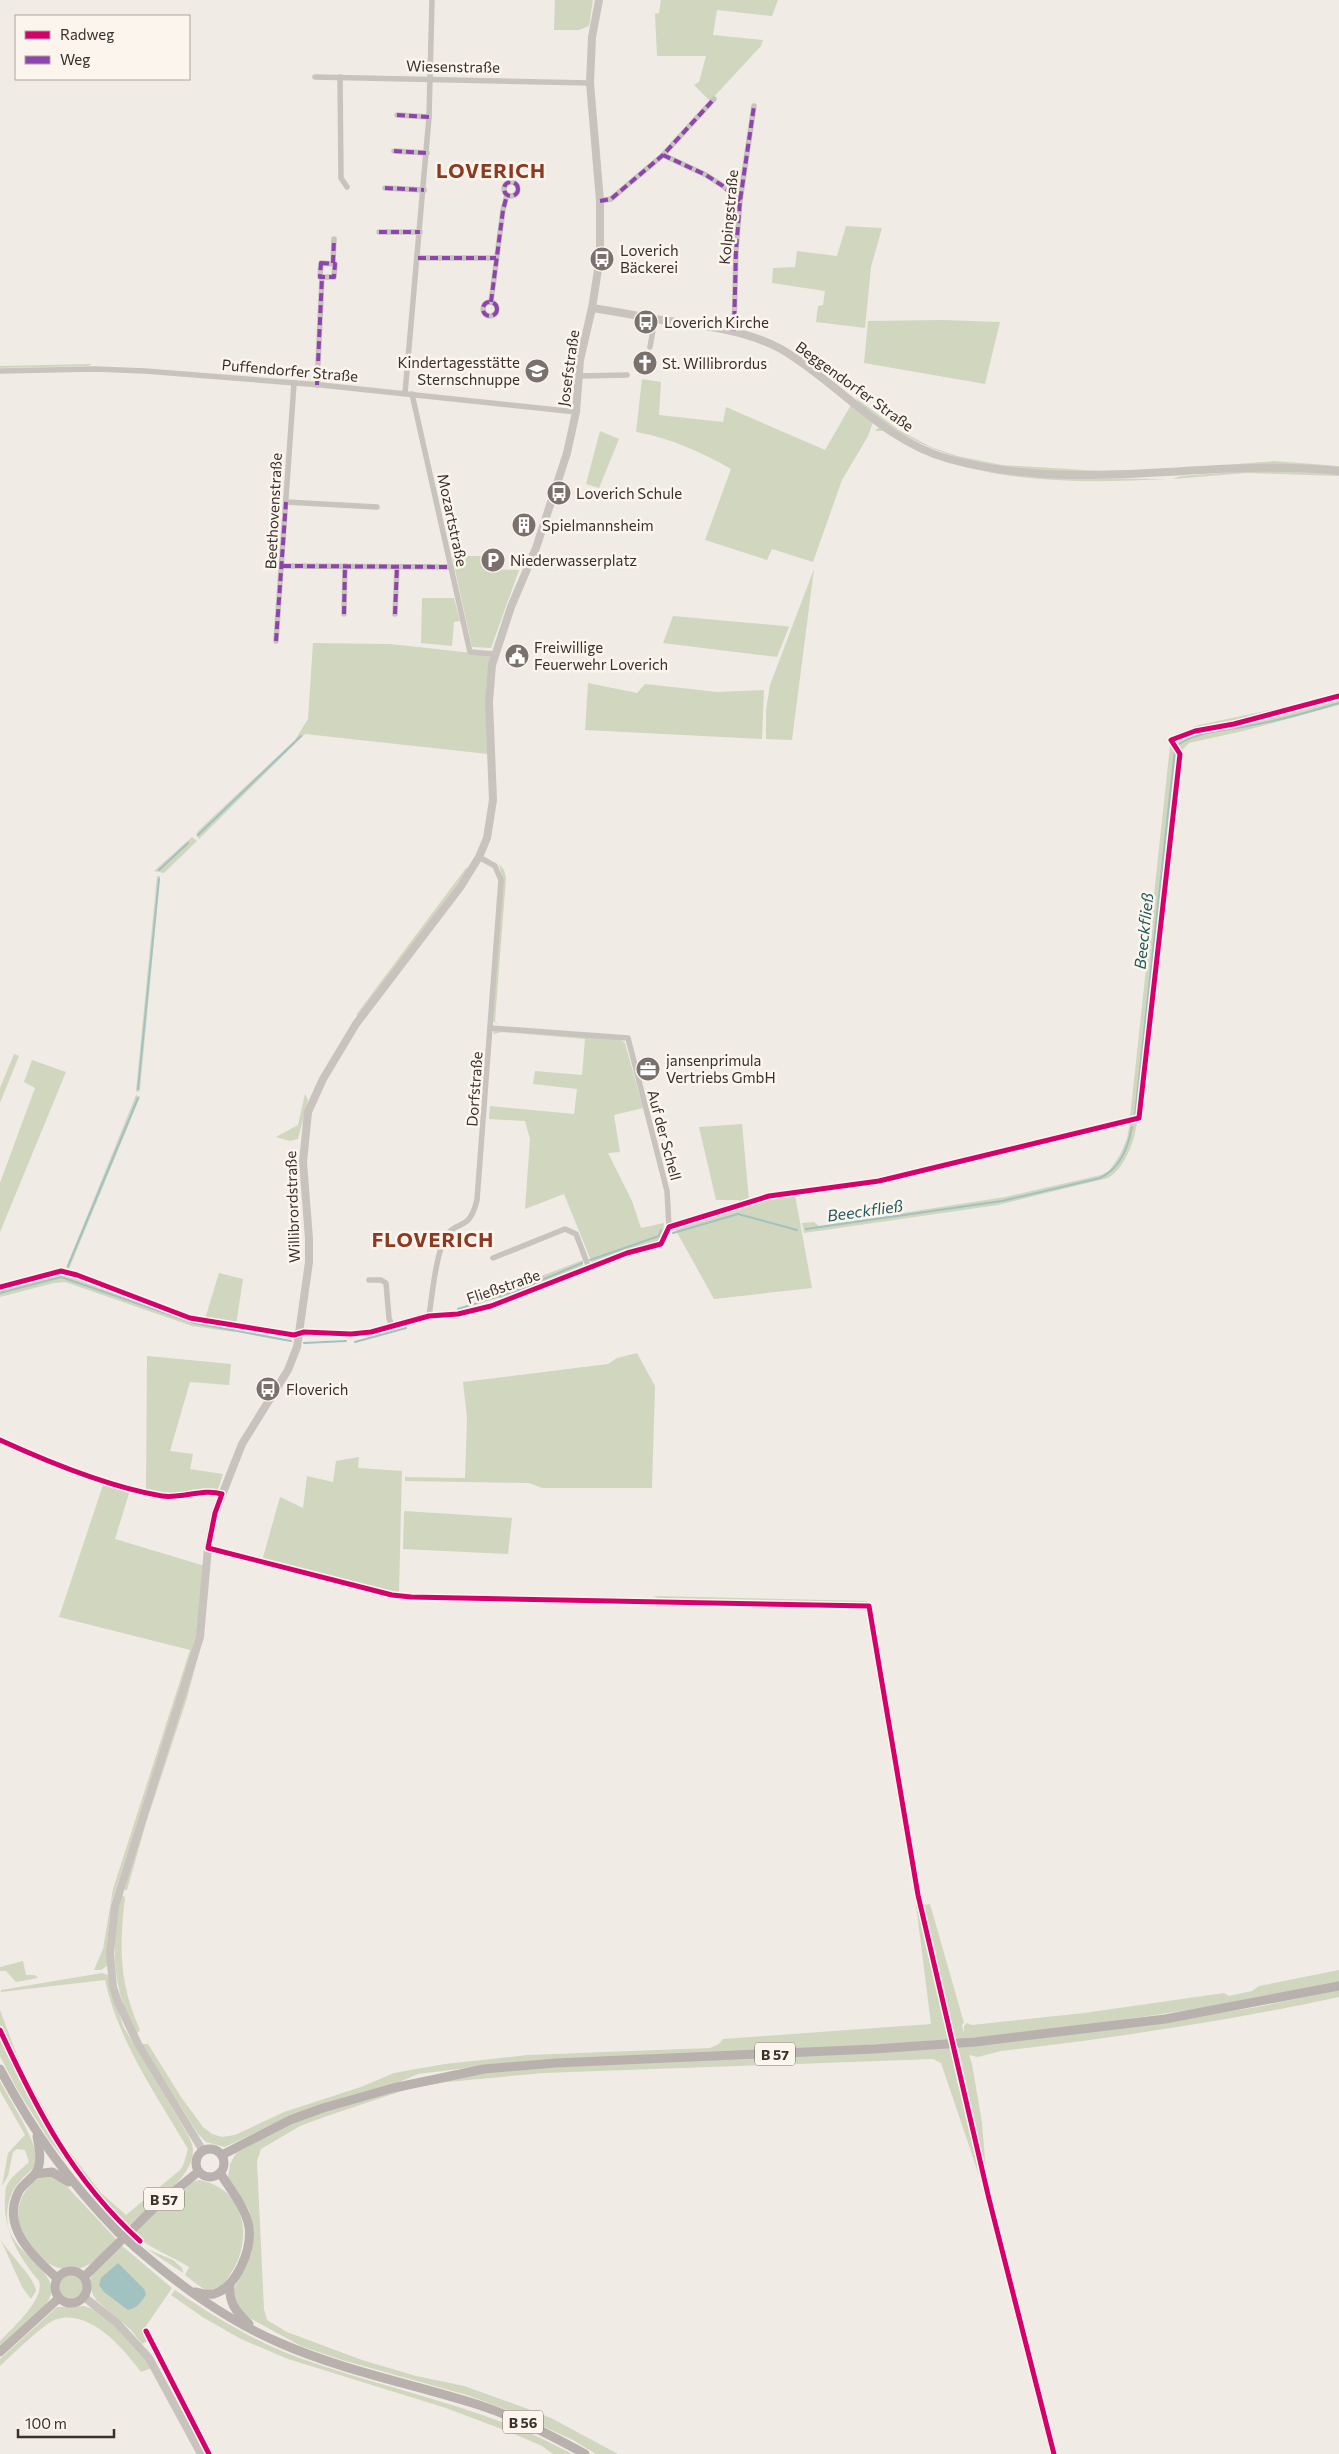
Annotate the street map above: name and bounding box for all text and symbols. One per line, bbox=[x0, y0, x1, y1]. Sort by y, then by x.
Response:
legend bbox=[15, 15, 190, 80]
text: Radweg bbox=[60, 25, 114, 43]
text: Weg bbox=[60, 50, 90, 68]
street label: Wiesenstraße bbox=[406, 56, 500, 76]
district label: LOVERICH bbox=[436, 158, 546, 182]
street label: Kolpingstraße bbox=[715, 169, 741, 265]
place label: Loverich Bäckerei bbox=[620, 241, 679, 276]
bus stop icon: Loverich Bäckerei bbox=[589, 246, 615, 272]
bus stop icon: Loverich Kirche bbox=[633, 309, 659, 335]
place label: Loverich Kirche bbox=[664, 313, 769, 331]
street label: Josefstraße bbox=[554, 328, 582, 407]
street label: Beggendorfer Straße bbox=[792, 337, 918, 435]
church icon: St. Willibrordus bbox=[632, 350, 658, 376]
place label: Kindertagesstätte Sternschnuppe bbox=[397, 353, 520, 388]
place label: St. Willibrordus bbox=[662, 354, 767, 372]
street label: Puffendorfer Straße bbox=[221, 355, 359, 385]
school or university icon: Kindertagesstätte Sternschnuppe bbox=[524, 358, 550, 384]
street label: Beethovenstraße bbox=[261, 452, 285, 570]
street label: Mozartstraße bbox=[434, 472, 472, 568]
bus stop icon: Loverich Schule bbox=[546, 480, 572, 506]
place label: Loverich Schule bbox=[576, 484, 682, 502]
building icon: Spielmannsheim bbox=[511, 512, 537, 538]
place label: Spielmannsheim bbox=[542, 516, 654, 534]
parking icon: Niederwasserplatz bbox=[480, 547, 506, 573]
place label: Niederwasserplatz bbox=[510, 551, 637, 569]
place label: Freiwillige Feuerwehr Loverich bbox=[534, 638, 668, 673]
public building icon: Freiwillige Feuerwehr Loverich bbox=[504, 643, 530, 669]
water label: Beeckfließ bbox=[1130, 892, 1156, 970]
street label: Dorfstraße bbox=[462, 1051, 486, 1127]
place label: jansenprimula Vertriebs GmbH bbox=[666, 1051, 776, 1086]
office icon: jansenprimula Vertriebs GmbH bbox=[635, 1056, 661, 1082]
street label: Auf der Schell bbox=[644, 1088, 686, 1182]
street label: Willibrordstraße bbox=[281, 1151, 303, 1263]
water label: Beeckfließ bbox=[826, 1195, 904, 1225]
district label: FLOVERICH bbox=[372, 1227, 494, 1251]
street label: Fließstraße bbox=[464, 1265, 542, 1307]
bus stop icon: Floverich bbox=[255, 1376, 281, 1402]
place label: Floverich bbox=[286, 1380, 348, 1398]
road number: B 57 bbox=[755, 2042, 795, 2066]
road number: B 57 bbox=[144, 2188, 184, 2210]
scale bar bbox=[18, 2406, 114, 2438]
road number: B 56 bbox=[503, 2410, 543, 2434]
text: 100 m bbox=[25, 2414, 67, 2432]

